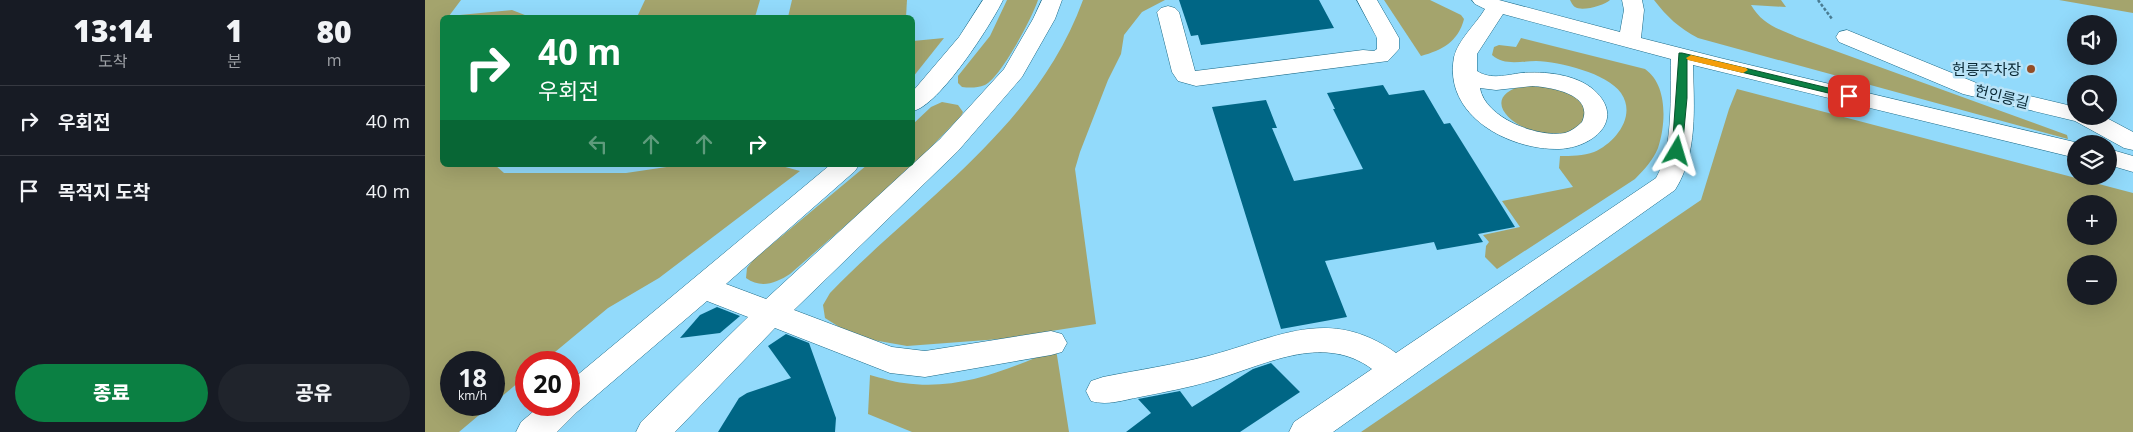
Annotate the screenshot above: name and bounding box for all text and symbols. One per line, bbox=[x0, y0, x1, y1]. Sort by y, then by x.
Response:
text: 13:14 bbox=[73, 10, 152, 51]
text: 1 bbox=[226, 10, 243, 51]
text: 80 bbox=[317, 11, 352, 52]
map controls bbox=[2067, 15, 2117, 305]
button: sound bbox=[2067, 15, 2117, 65]
text: 40 m bbox=[538, 28, 621, 75]
icon: right bbox=[455, 35, 520, 100]
text: m bbox=[327, 49, 341, 71]
text: 도착 bbox=[98, 50, 128, 72]
text: 분 bbox=[227, 50, 242, 72]
place label: 헌릉주차장 bbox=[1952, 59, 2021, 79]
marker: 헌릉주차장 bbox=[2025, 63, 2037, 75]
text: 우회전 bbox=[538, 75, 599, 105]
pin bbox=[1828, 75, 1870, 117]
button: search bbox=[2067, 75, 2117, 125]
street label: 헌인릉길 bbox=[1973, 80, 2031, 112]
icon: arrive bbox=[1835, 82, 1863, 110]
icon: right bbox=[15, 107, 43, 135]
text: 40 m bbox=[366, 108, 410, 134]
text: 우회전 bbox=[58, 109, 110, 135]
position arrow bbox=[1650, 124, 1702, 176]
icon: left bbox=[584, 130, 612, 158]
icon: ahead bbox=[637, 130, 665, 158]
icon: ahead bbox=[690, 130, 718, 158]
icon: right bbox=[743, 130, 771, 158]
button: layers bbox=[2067, 135, 2117, 185]
icon: arrive bbox=[15, 177, 43, 205]
text: 40 m bbox=[366, 178, 410, 204]
text: 목적지 도착 bbox=[58, 179, 150, 205]
button: + bbox=[2067, 195, 2117, 245]
button: − bbox=[2067, 255, 2117, 305]
speed limit sign: 20 bbox=[515, 351, 580, 416]
text: 18 bbox=[458, 360, 487, 394]
button: 종료 bbox=[15, 364, 208, 422]
button: 공유 bbox=[218, 364, 410, 422]
text: km/h bbox=[458, 387, 487, 404]

